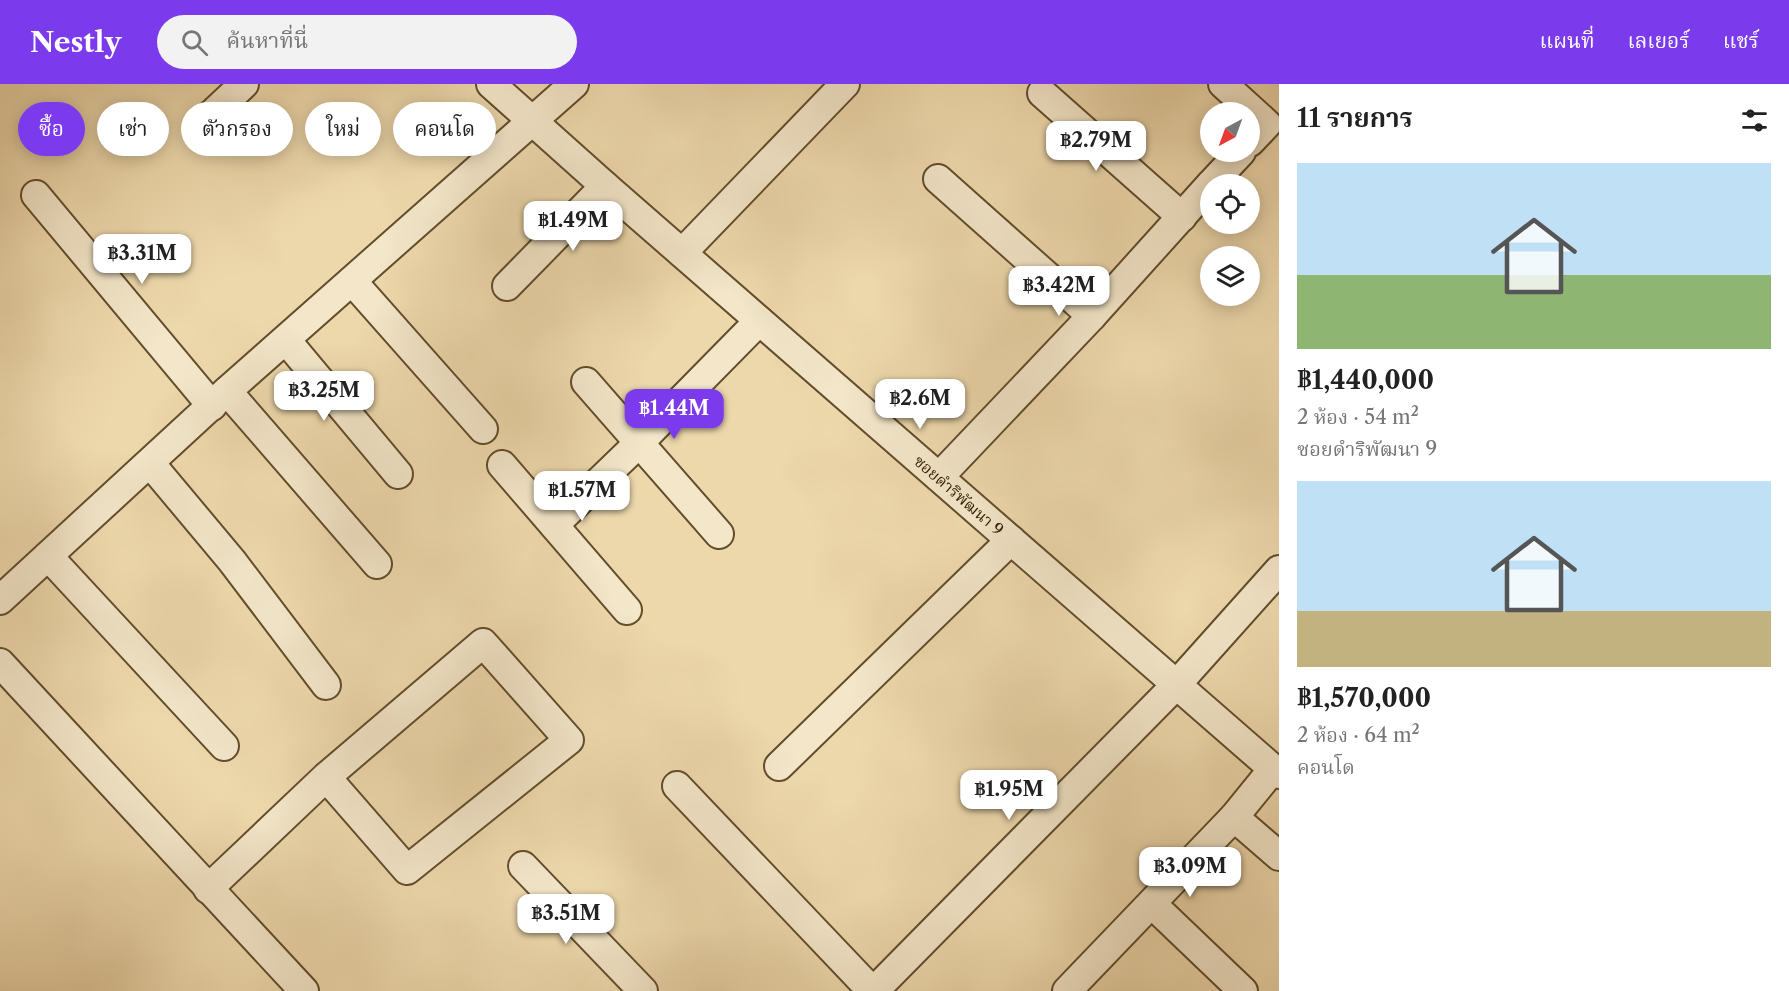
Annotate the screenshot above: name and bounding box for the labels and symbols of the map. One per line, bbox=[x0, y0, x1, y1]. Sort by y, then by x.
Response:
north arrow bbox=[1200, 102, 1260, 162]
pin: ฿2.79M bbox=[1047, 121, 1145, 172]
pin: ฿1.49M bbox=[524, 201, 622, 252]
pin: ฿3.31M bbox=[93, 234, 191, 285]
pin: ฿3.42M bbox=[1010, 266, 1108, 317]
pin: ฿3.25M bbox=[275, 371, 373, 422]
pin: ฿2.6M bbox=[878, 379, 962, 430]
pin: ฿1.44M bbox=[625, 389, 723, 440]
street label: ซอยดำริพัฒนา 9 bbox=[910, 451, 1008, 539]
pin: ฿1.57M bbox=[533, 471, 631, 522]
pin: ฿1.95M bbox=[960, 770, 1058, 821]
pin: ฿3.09M bbox=[1141, 847, 1239, 898]
pin: ฿3.51M bbox=[517, 894, 615, 945]

